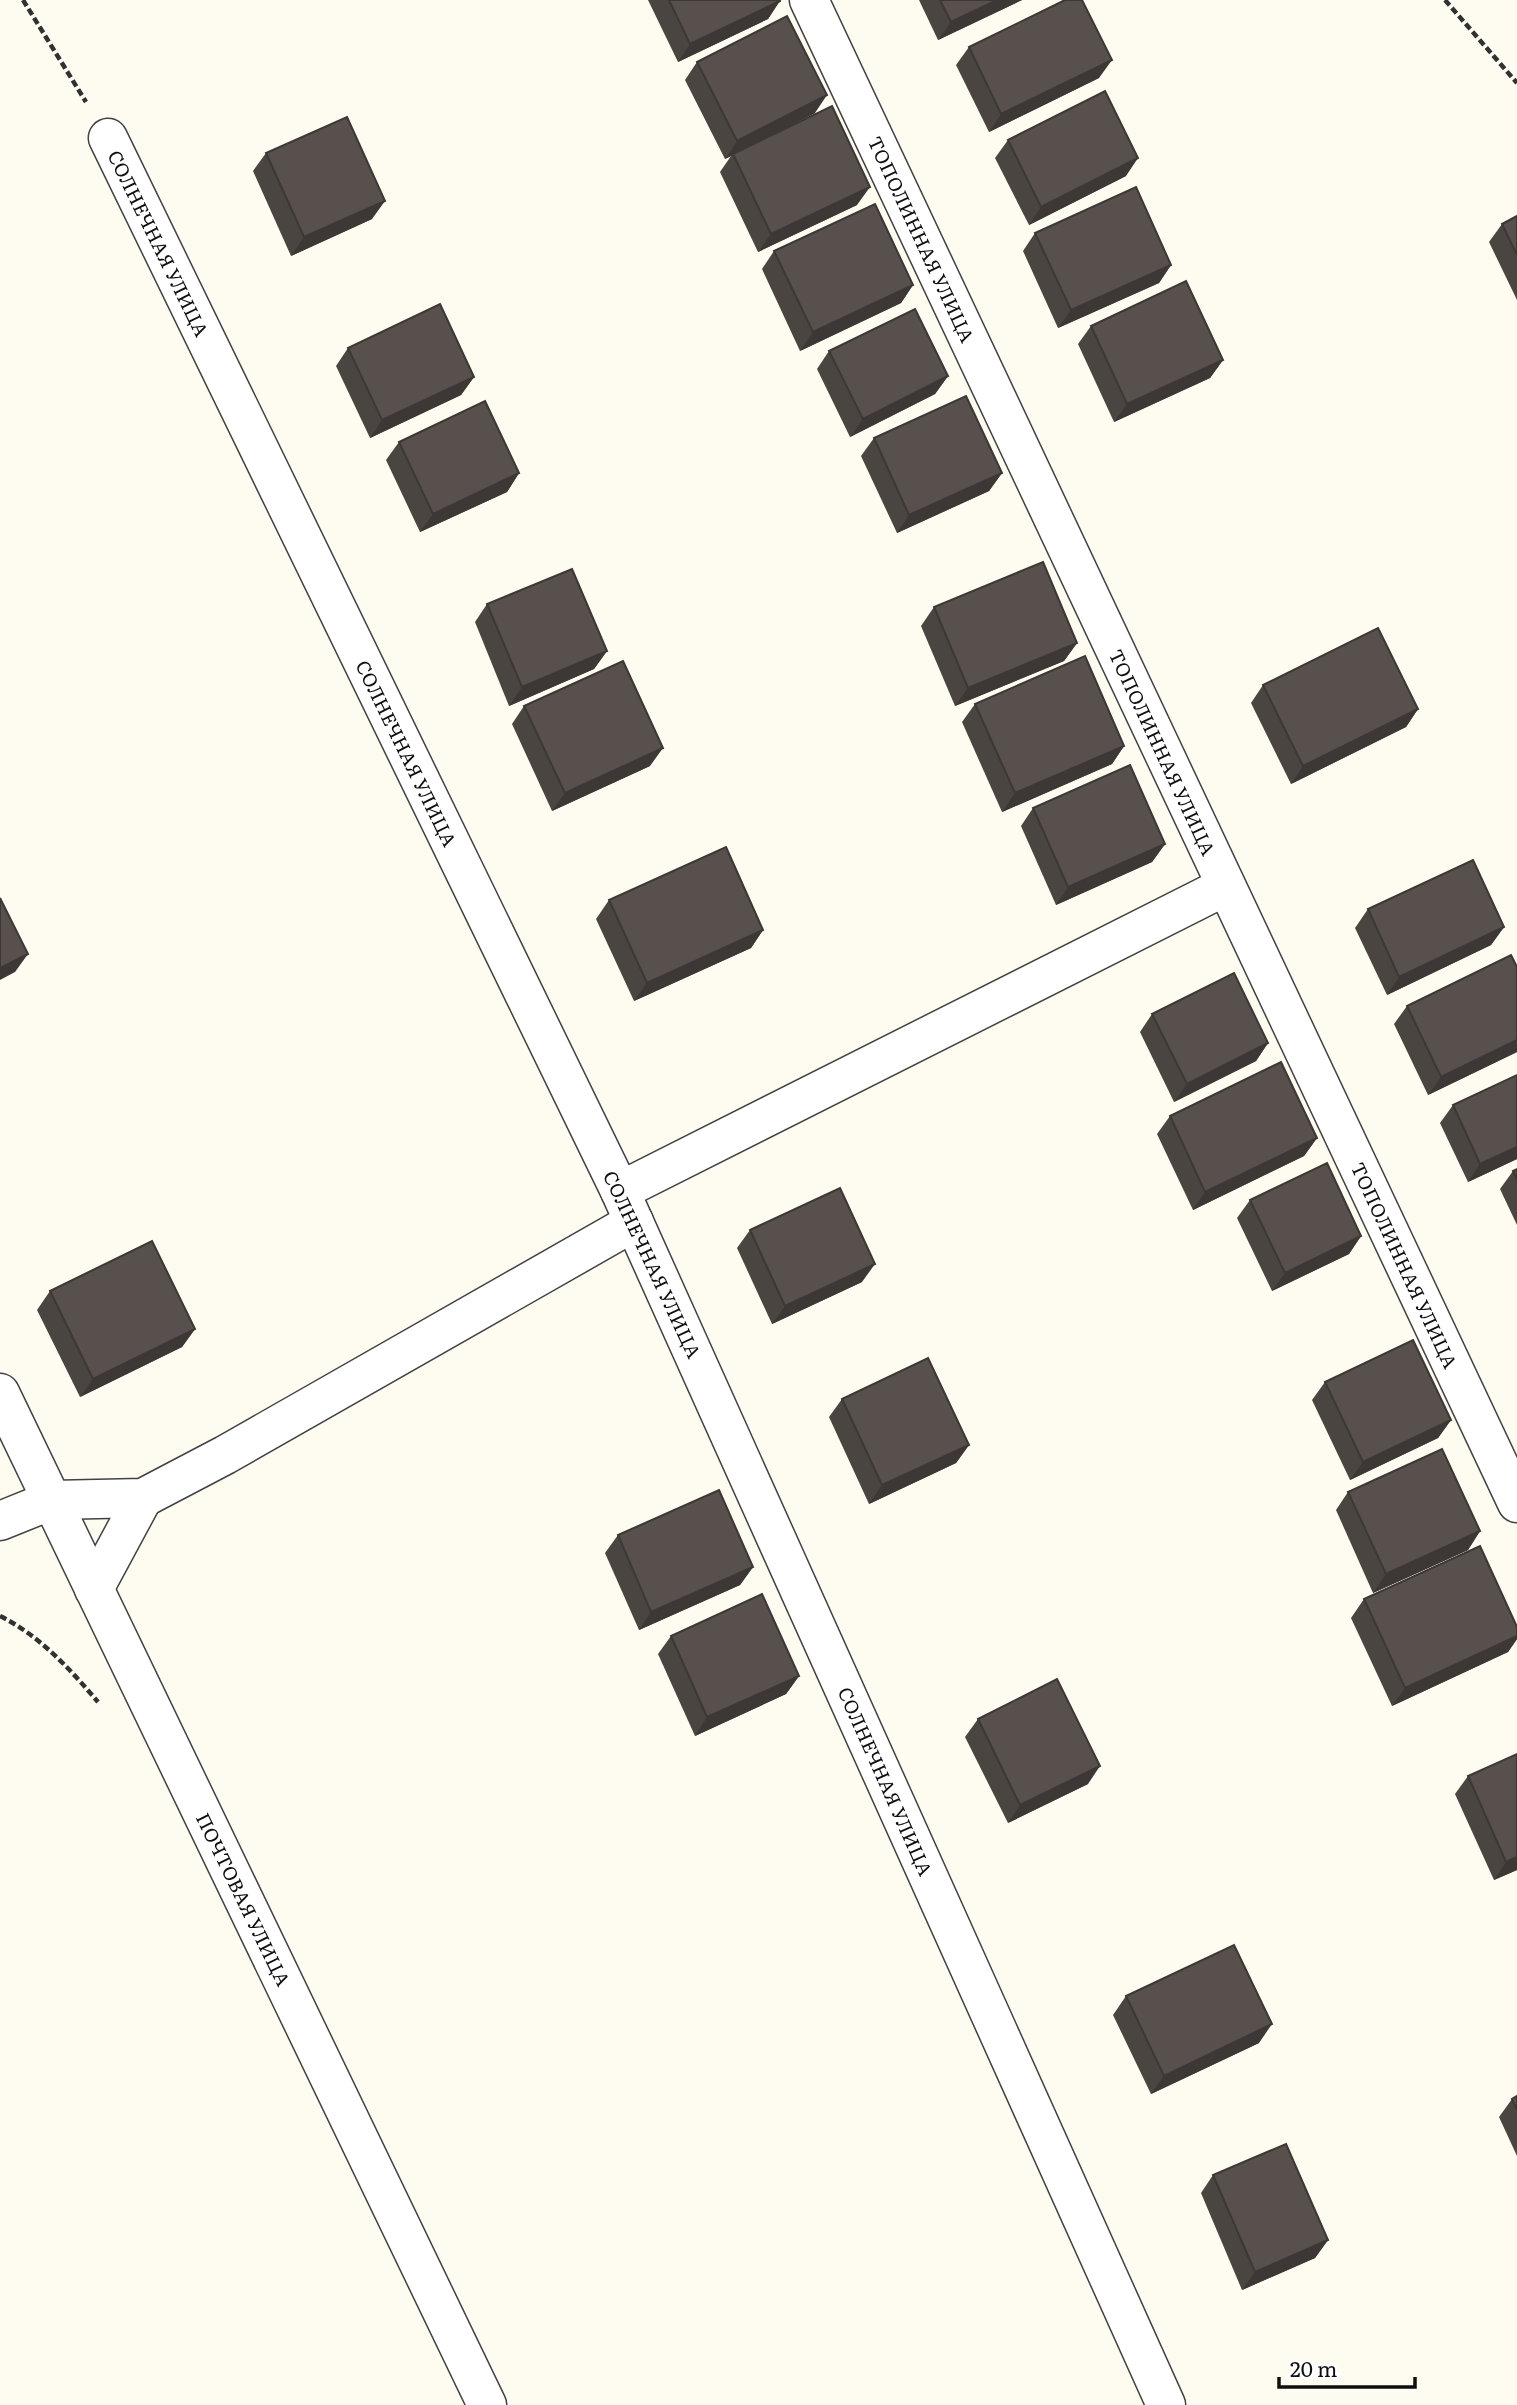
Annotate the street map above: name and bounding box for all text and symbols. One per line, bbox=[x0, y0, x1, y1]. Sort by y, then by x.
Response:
street label: ТОПОЛИННАЯ УЛИЦА bbox=[862, 131, 982, 347]
street label: СОЛНЕЧНАЯ УЛИЦА bbox=[102, 145, 216, 341]
street label: ТОПОЛИННАЯ УЛИЦА bbox=[1103, 644, 1223, 860]
street label: СОЛНЕЧНАЯ УЛИЦА bbox=[350, 655, 464, 851]
street label: ТОПОЛИННАЯ УЛИЦА bbox=[1345, 1157, 1465, 1373]
street label: СОЛНЕЧНАЯ УЛИЦА bbox=[597, 1166, 709, 1362]
street label: СОЛНЕЧНАЯ УЛИЦА bbox=[832, 1682, 940, 1880]
street label: ПОЧТОВАЯ УЛИЦА bbox=[190, 1808, 298, 1990]
scale bar bbox=[1279, 2346, 1416, 2390]
text: 20 m bbox=[1290, 2352, 1337, 2383]

